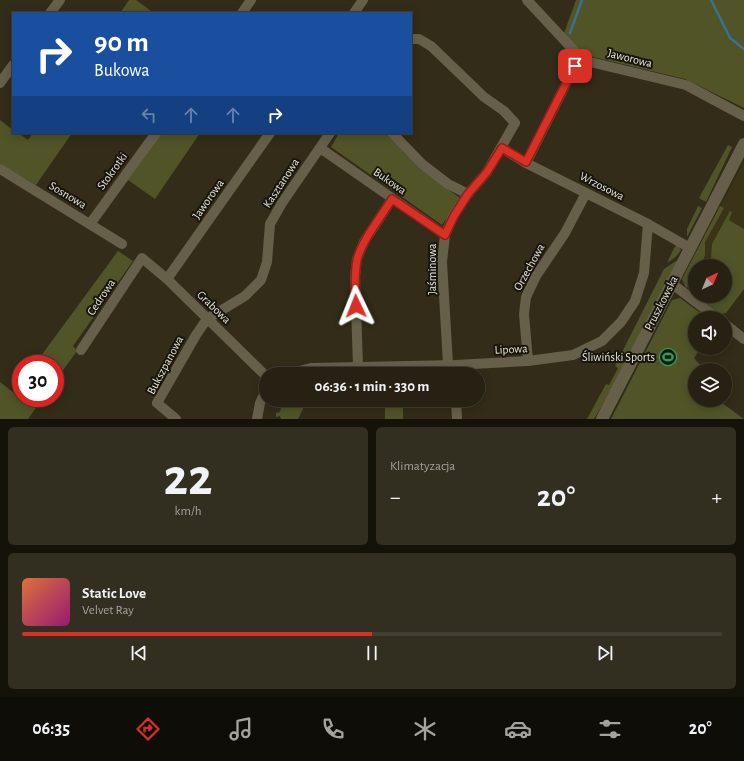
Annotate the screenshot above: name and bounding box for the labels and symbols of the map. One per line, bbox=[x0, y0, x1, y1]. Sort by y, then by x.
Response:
street label: Jaworowa bbox=[606, 47, 654, 69]
pin bbox=[558, 49, 592, 83]
street label: Stokrotki bbox=[95, 150, 129, 192]
street label: Kasztanowa bbox=[261, 156, 302, 210]
street label: Bukowa bbox=[371, 165, 409, 197]
street label: Wrzosowa bbox=[578, 170, 627, 203]
street label: Jaworowa bbox=[190, 177, 226, 221]
street label: Sosnowa bbox=[47, 179, 89, 211]
street label: Orzechowa bbox=[511, 241, 547, 293]
street label: Jaśminowa bbox=[426, 243, 438, 295]
north arrow bbox=[688, 259, 732, 303]
street label: Pruszkowska bbox=[642, 273, 680, 332]
street label: Cedrowa bbox=[85, 276, 118, 317]
position arrow bbox=[335, 285, 377, 327]
street label: Grabowa bbox=[195, 288, 233, 326]
street label: Bukszpanowa bbox=[145, 333, 186, 396]
street label: Lipowa bbox=[494, 342, 528, 356]
sports icon: Śliwiński Sports bbox=[658, 347, 678, 367]
place label: Śliwiński Sports bbox=[582, 349, 655, 363]
speed limit sign: 30 bbox=[12, 355, 64, 407]

